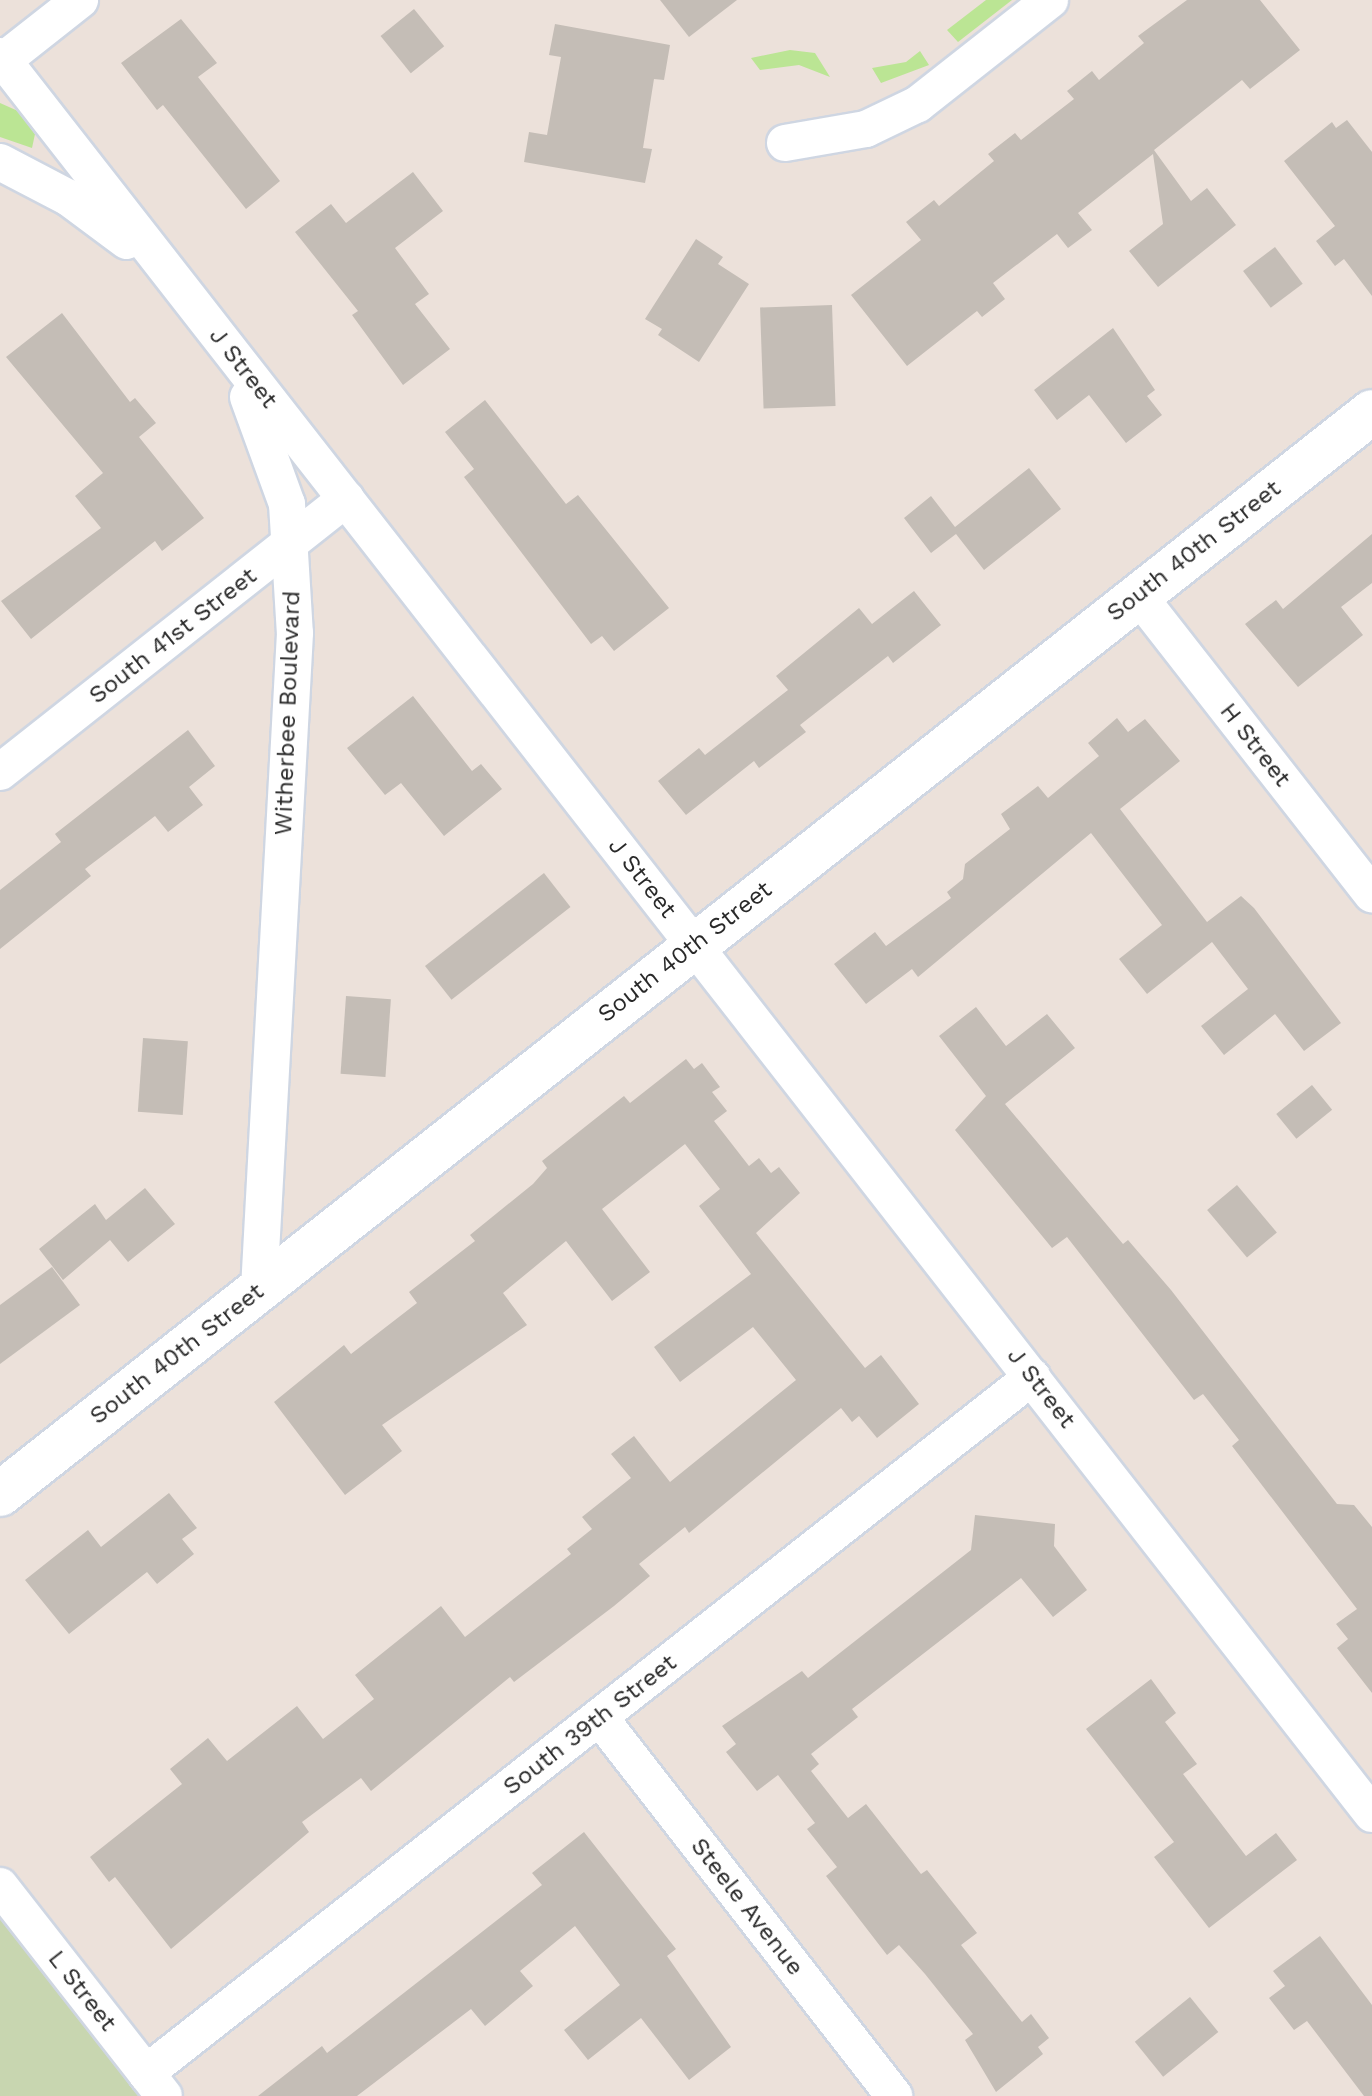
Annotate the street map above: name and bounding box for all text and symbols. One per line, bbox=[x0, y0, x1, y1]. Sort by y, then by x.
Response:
street label: J Street bbox=[203, 322, 283, 414]
street label: South 40th Street bbox=[1101, 474, 1287, 628]
street label: South 41st Street bbox=[84, 562, 262, 710]
street label: Witherbee Boulevard bbox=[269, 590, 307, 836]
street label: H Street bbox=[1213, 698, 1297, 792]
street label: J Street bbox=[602, 832, 682, 924]
street label: South 40th Street bbox=[592, 875, 778, 1029]
street label: South 40th Street bbox=[84, 1277, 270, 1431]
street label: J Street bbox=[1001, 1342, 1081, 1434]
street label: South 39th Street bbox=[498, 1648, 682, 1802]
street label: Steele Avenue bbox=[684, 1832, 810, 1982]
street label: L Street bbox=[41, 1945, 123, 2037]

